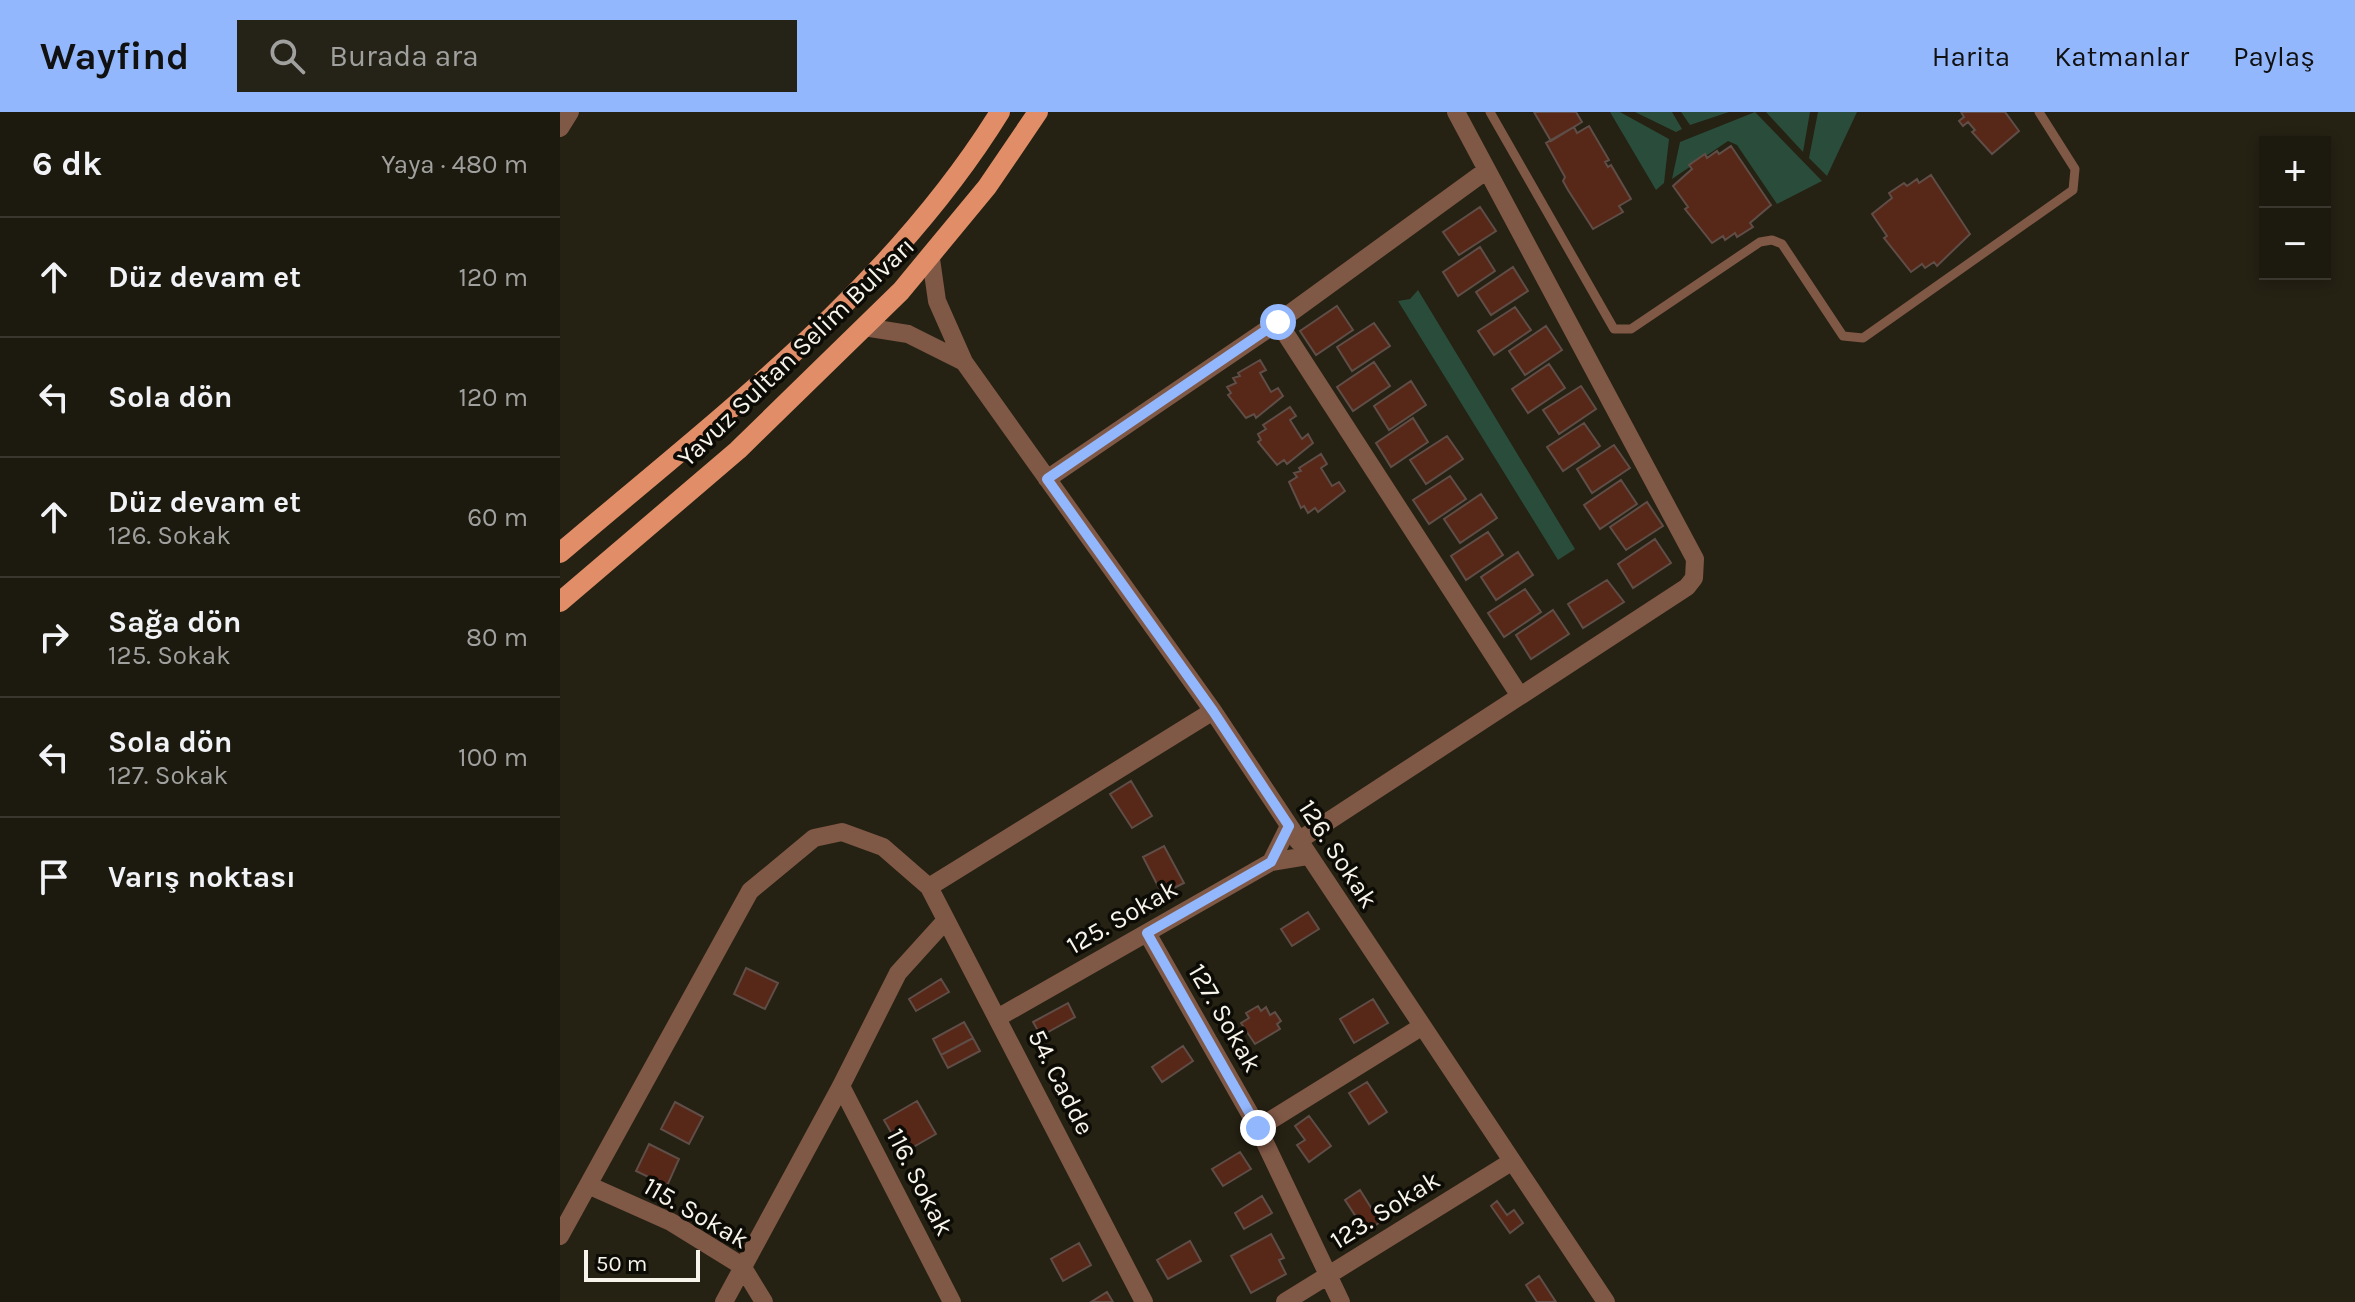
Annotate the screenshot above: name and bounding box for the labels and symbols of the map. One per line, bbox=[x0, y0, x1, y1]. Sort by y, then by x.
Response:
street label: Yavuz Sultan Selim Bulvarı bbox=[671, 231, 921, 473]
route start bbox=[1260, 304, 1296, 340]
street label: 126. Sokak bbox=[1292, 794, 1384, 914]
street label: 125. Sokak bbox=[1061, 873, 1183, 961]
street label: 127. Sokak bbox=[1182, 958, 1268, 1078]
street label: 54. Cadde bbox=[1021, 1024, 1101, 1140]
route end bbox=[1240, 1110, 1276, 1146]
street label: 116. Sokak bbox=[880, 1123, 960, 1241]
street label: 123. Sokak bbox=[1324, 1164, 1446, 1256]
street label: 115. Sokak bbox=[638, 1171, 754, 1255]
scale bar bbox=[584, 1246, 700, 1282]

